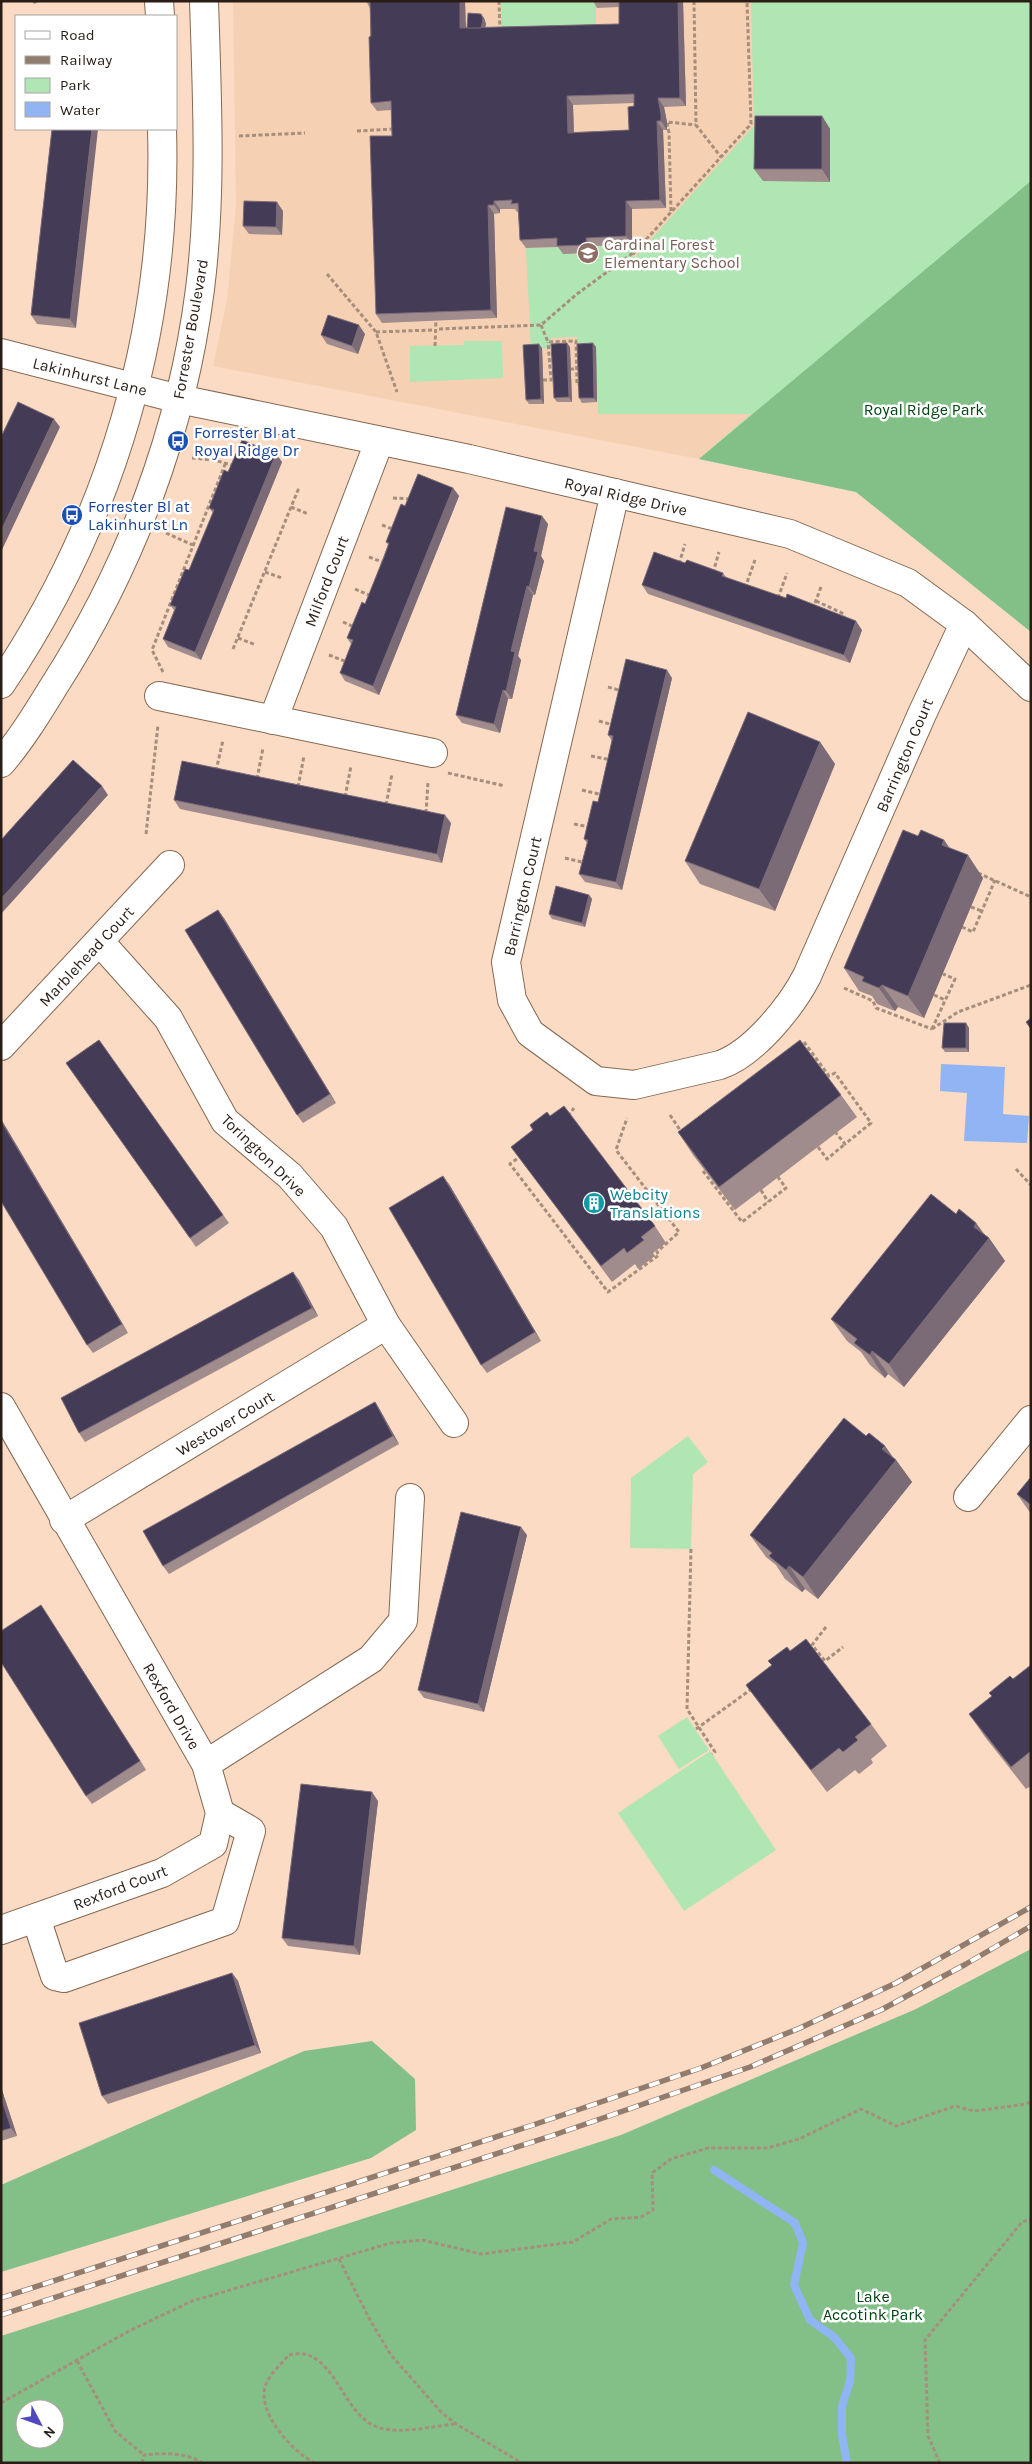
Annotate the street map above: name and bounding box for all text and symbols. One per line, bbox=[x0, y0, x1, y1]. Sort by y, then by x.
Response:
legend bbox=[15, 15, 178, 130]
text: Road bbox=[60, 26, 95, 44]
text: Railway bbox=[60, 51, 112, 69]
text: Park bbox=[60, 76, 90, 94]
text: Water bbox=[60, 101, 101, 119]
place label: Cardinal Forest Elementary School bbox=[604, 235, 740, 272]
school or university icon: Cardinal Forest Elementary School bbox=[576, 241, 600, 265]
street label: Forrester Boulevard bbox=[169, 258, 212, 401]
street label: Lakinhurst Lane bbox=[31, 353, 149, 400]
park label: Royal Ridge Park bbox=[864, 400, 984, 419]
place label: Forrester Bl at Royal Ridge Dr bbox=[194, 423, 299, 460]
bus stop icon: Forrester Bl at Royal Ridge Dr bbox=[166, 429, 190, 453]
street label: Royal Ridge Drive bbox=[563, 473, 689, 520]
place label: Forrester Bl at Lakinhurst Ln bbox=[88, 497, 190, 534]
bus stop icon: Forrester Bl at Lakinhurst Ln bbox=[60, 503, 84, 527]
street label: Milford Court bbox=[300, 533, 353, 629]
street label: Barrington Court bbox=[872, 695, 937, 815]
street label: Barrington Court bbox=[500, 835, 545, 958]
street label: Marblehead Court bbox=[35, 902, 138, 1010]
street label: Torington Drive bbox=[217, 1110, 310, 1201]
place label: Webcity Translations bbox=[610, 1185, 700, 1222]
building icon: Webcity Translations bbox=[582, 1191, 606, 1215]
street label: Westover Court bbox=[173, 1387, 278, 1460]
street label: Rexford Drive bbox=[139, 1660, 204, 1753]
street label: Rexford Court bbox=[70, 1861, 170, 1914]
park label: Lake Accotink Park bbox=[823, 2287, 923, 2324]
north arrow bbox=[15, 2399, 65, 2449]
text: N bbox=[40, 2423, 59, 2442]

